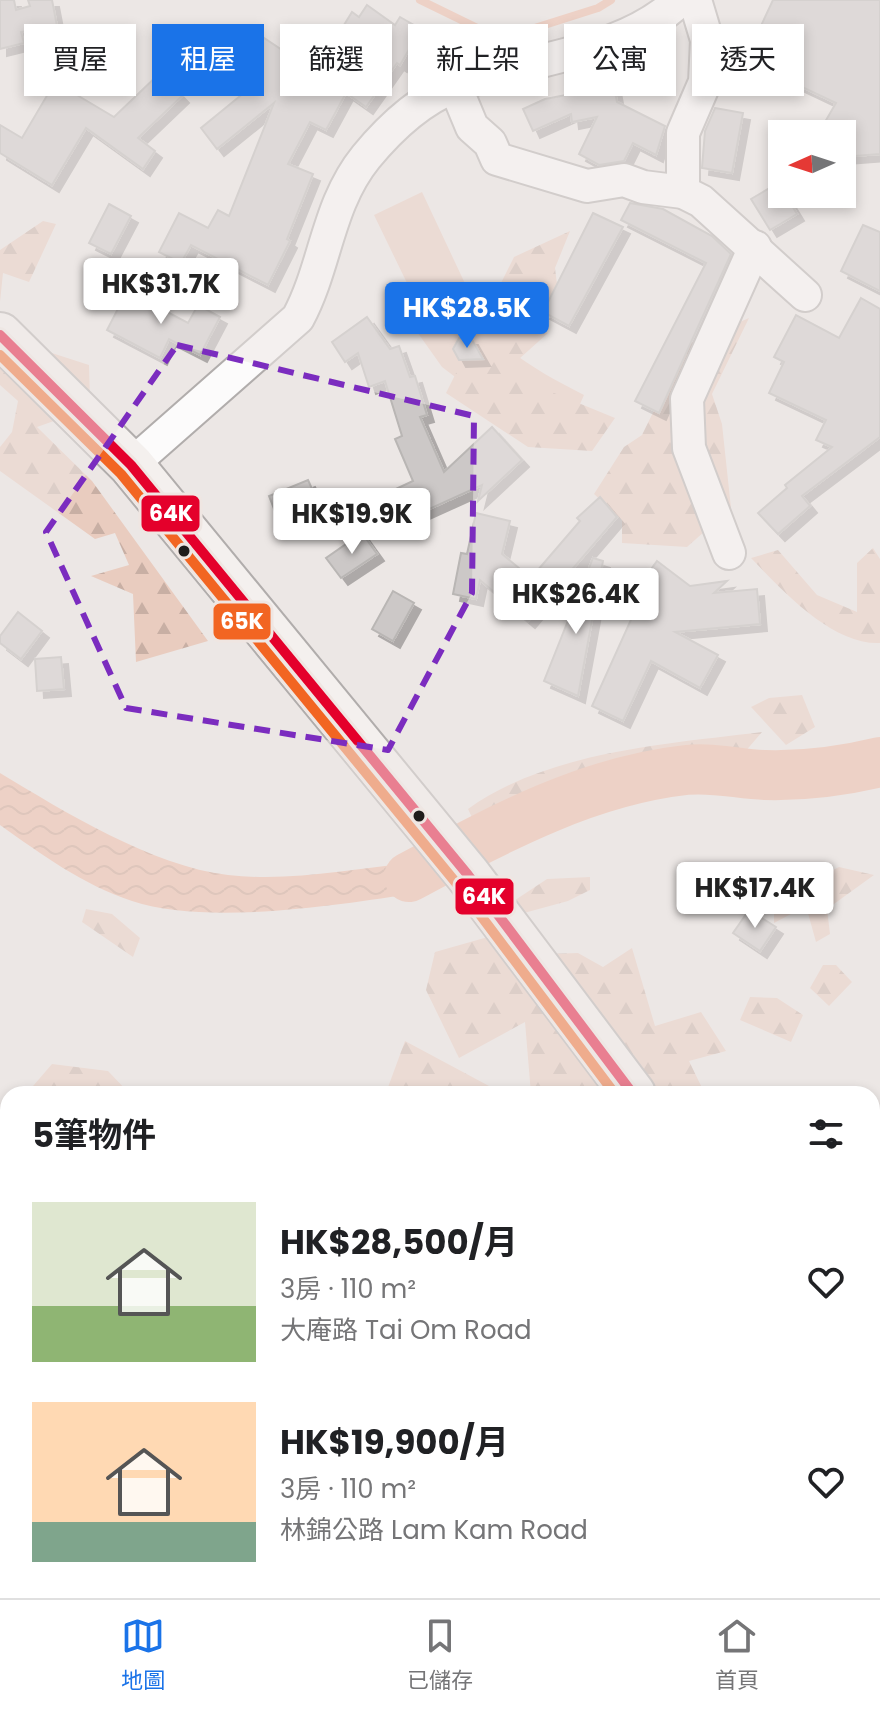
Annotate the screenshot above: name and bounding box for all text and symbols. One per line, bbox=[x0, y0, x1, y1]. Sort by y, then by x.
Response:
chip: 買屋 bbox=[24, 24, 136, 96]
chip: 租屋 bbox=[152, 24, 264, 96]
chip: 篩選 bbox=[280, 24, 392, 96]
chip: 新上架 bbox=[408, 24, 548, 96]
chip: 公寓 bbox=[564, 24, 676, 96]
chip: 透天 bbox=[692, 24, 804, 96]
north arrow bbox=[768, 120, 856, 208]
map controls bbox=[768, 120, 856, 208]
pin: HK$31.7K bbox=[78, 258, 244, 326]
text: HK$31.7K bbox=[101, 266, 221, 302]
pin: HK$28.5K bbox=[384, 282, 550, 350]
text: HK$28.5K bbox=[403, 290, 531, 326]
pin: HK$19.9K bbox=[269, 488, 435, 556]
line badge: 64K bbox=[140, 494, 201, 533]
text: HK$19.9K bbox=[291, 496, 413, 532]
text: 64K bbox=[149, 498, 193, 529]
unlabelled marker bbox=[176, 543, 192, 559]
pin: HK$26.4K bbox=[493, 568, 659, 636]
text: HK$26.4K bbox=[512, 576, 640, 612]
line badge: 65K bbox=[212, 602, 272, 641]
text: 65K bbox=[220, 606, 264, 637]
unlabelled marker bbox=[411, 808, 427, 824]
pin: HK$17.4K bbox=[672, 862, 838, 930]
text: HK$17.4K bbox=[695, 870, 815, 906]
line badge: 64K bbox=[454, 877, 515, 916]
text: 64K bbox=[462, 881, 506, 912]
text: 5筆物件 bbox=[32, 1111, 156, 1159]
icon: filters bbox=[804, 1112, 848, 1156]
text: HK$28,500/月 bbox=[280, 1218, 518, 1266]
icon: home bbox=[96, 1234, 192, 1330]
icon: heart bbox=[804, 1260, 848, 1304]
text: 3房 · 110 m² bbox=[280, 1271, 416, 1307]
text: 大庵路 Tai Om Road bbox=[280, 1312, 532, 1348]
text: HK$19,900/月 bbox=[280, 1418, 509, 1466]
icon: home bbox=[96, 1434, 192, 1530]
icon: heart bbox=[804, 1460, 848, 1504]
text: 3房 · 110 m² bbox=[280, 1471, 416, 1507]
text: 林錦公路 Lam Kam Road bbox=[280, 1512, 588, 1548]
tab: 地圖 bbox=[121, 1614, 165, 1697]
tab: 已儲存 bbox=[407, 1614, 473, 1697]
tab: 首頁 bbox=[715, 1614, 759, 1697]

